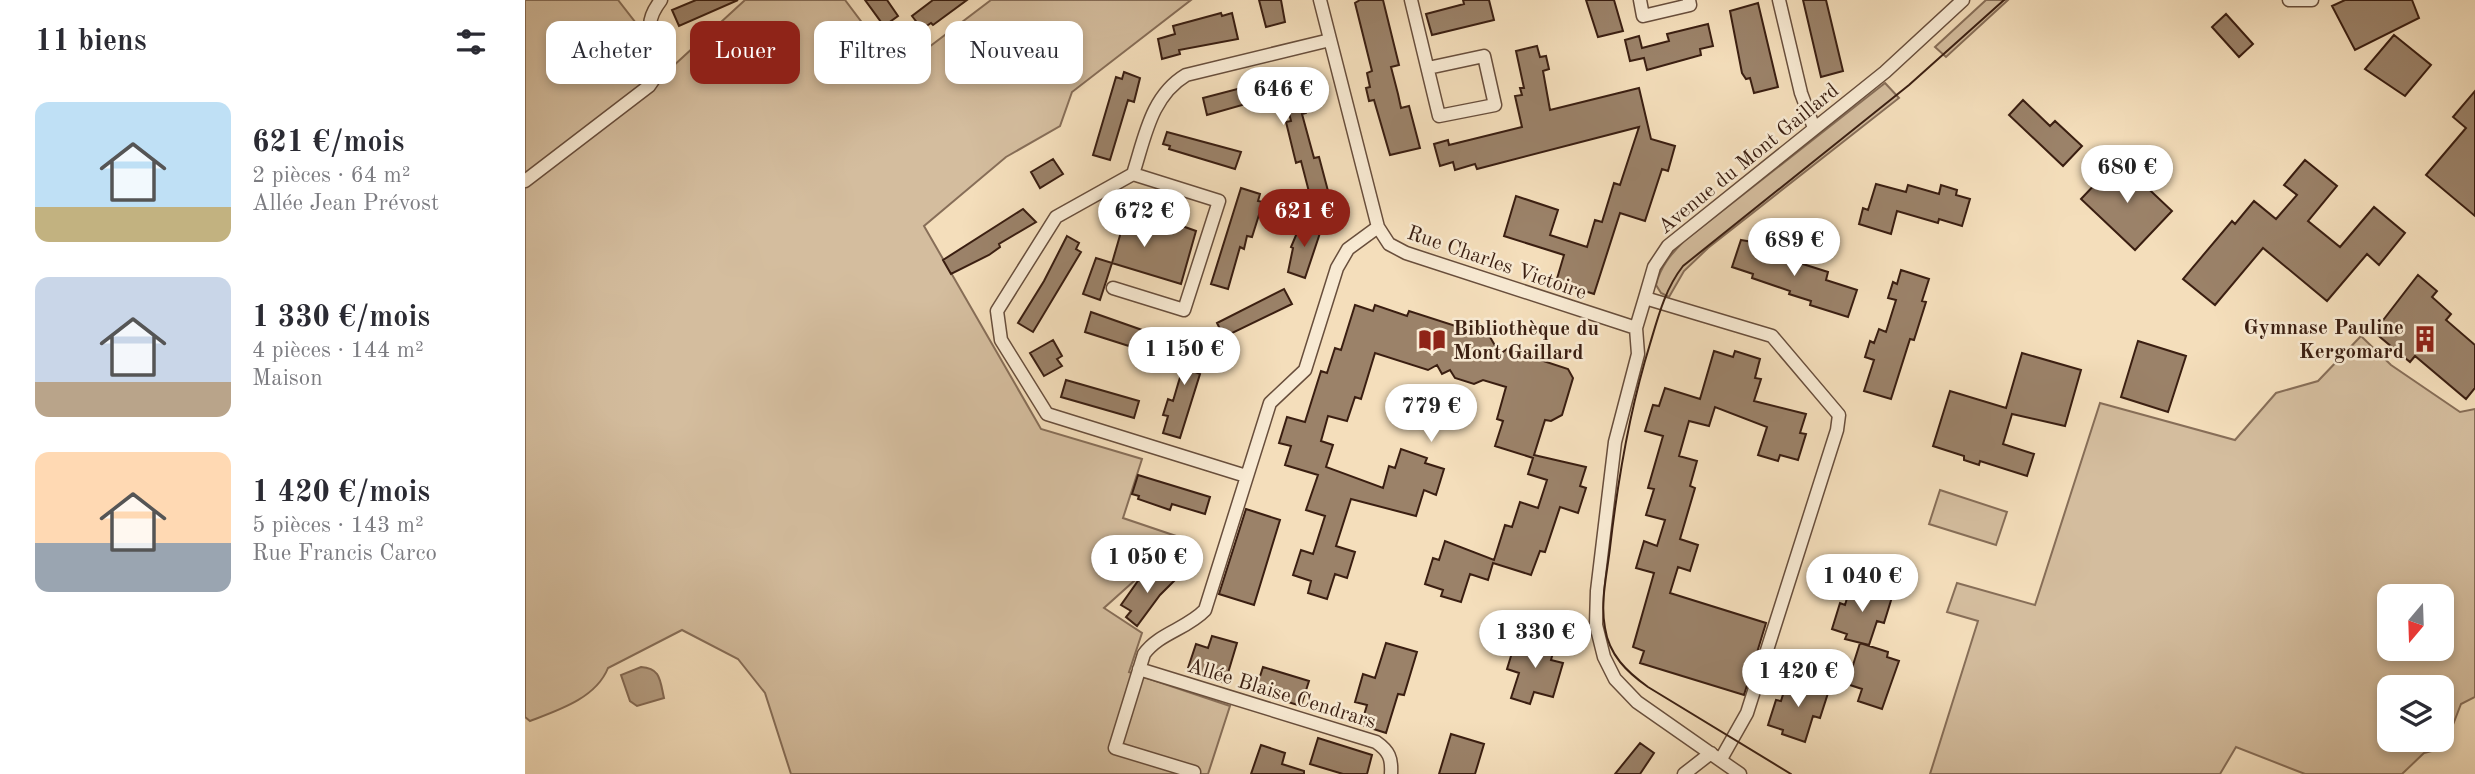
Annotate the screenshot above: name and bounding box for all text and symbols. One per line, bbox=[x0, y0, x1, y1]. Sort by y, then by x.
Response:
chip: Acheter bbox=[546, 21, 676, 84]
chip: Louer bbox=[690, 21, 800, 84]
chip: Filtres bbox=[814, 21, 931, 84]
chip: Nouveau bbox=[945, 21, 1083, 84]
icon: filters bbox=[452, 23, 490, 61]
text: 11 biens bbox=[35, 27, 147, 57]
pin: 646 € bbox=[1234, 68, 1332, 127]
text: 646 € bbox=[1253, 78, 1313, 101]
street label: Avenue du Mont Gaillard bbox=[1655, 80, 1843, 238]
text: 621 €/mois bbox=[252, 128, 404, 158]
icon: home bbox=[91, 130, 175, 214]
pin: 680 € bbox=[2078, 146, 2176, 205]
text: 680 € bbox=[2097, 156, 2157, 179]
text: 2 pièces · 64 m² bbox=[252, 164, 411, 187]
pin: 672 € bbox=[1095, 190, 1193, 249]
pin: 621 € bbox=[1255, 190, 1353, 249]
text: Allée Jean Prévost bbox=[252, 192, 439, 215]
text: 672 € bbox=[1114, 200, 1174, 223]
text: 621 € bbox=[1274, 200, 1334, 223]
pin: 689 € bbox=[1745, 218, 1843, 278]
street label: Rue Charles Victoire bbox=[1404, 223, 1589, 304]
text: 689 € bbox=[1764, 229, 1824, 252]
text: 1 330 €/mois bbox=[252, 303, 430, 333]
icon: home bbox=[91, 305, 175, 389]
place label: Gymnase Pauline Kergomard bbox=[2244, 318, 2404, 363]
place label: Bibliothèque du Mont Gaillard bbox=[1453, 319, 1599, 364]
building icon: Gymnase Pauline Kergomard bbox=[2410, 324, 2440, 354]
library icon: Bibliothèque du Mont Gaillard bbox=[1417, 325, 1447, 355]
pin: 1 150 € bbox=[1119, 328, 1249, 387]
text: 1 150 € bbox=[1144, 338, 1224, 361]
text: 4 pièces · 144 m² bbox=[252, 339, 424, 362]
text: Maison bbox=[252, 367, 323, 390]
pin: 779 € bbox=[1382, 384, 1480, 444]
text: 779 € bbox=[1401, 395, 1461, 418]
text: 1 420 €/mois bbox=[252, 478, 430, 508]
icon: home bbox=[91, 480, 175, 564]
text: 5 pièces · 143 m² bbox=[252, 514, 424, 537]
pin: 1 050 € bbox=[1082, 536, 1212, 595]
text: Rue Francis Carco bbox=[252, 542, 437, 565]
text: 1 050 € bbox=[1107, 546, 1187, 569]
pin: 1 040 € bbox=[1797, 554, 1927, 614]
text: 1 040 € bbox=[1822, 565, 1902, 588]
north arrow bbox=[2377, 584, 2453, 662]
map controls bbox=[2377, 584, 2454, 752]
pin: 1 330 € bbox=[1470, 610, 1600, 670]
text: 1 330 € bbox=[1495, 621, 1575, 644]
pin: 1 420 € bbox=[1733, 650, 1863, 709]
street label: Allée Blaise Cendrars bbox=[1185, 656, 1378, 733]
text: 1 420 € bbox=[1758, 660, 1838, 683]
button: layers bbox=[2377, 675, 2454, 752]

